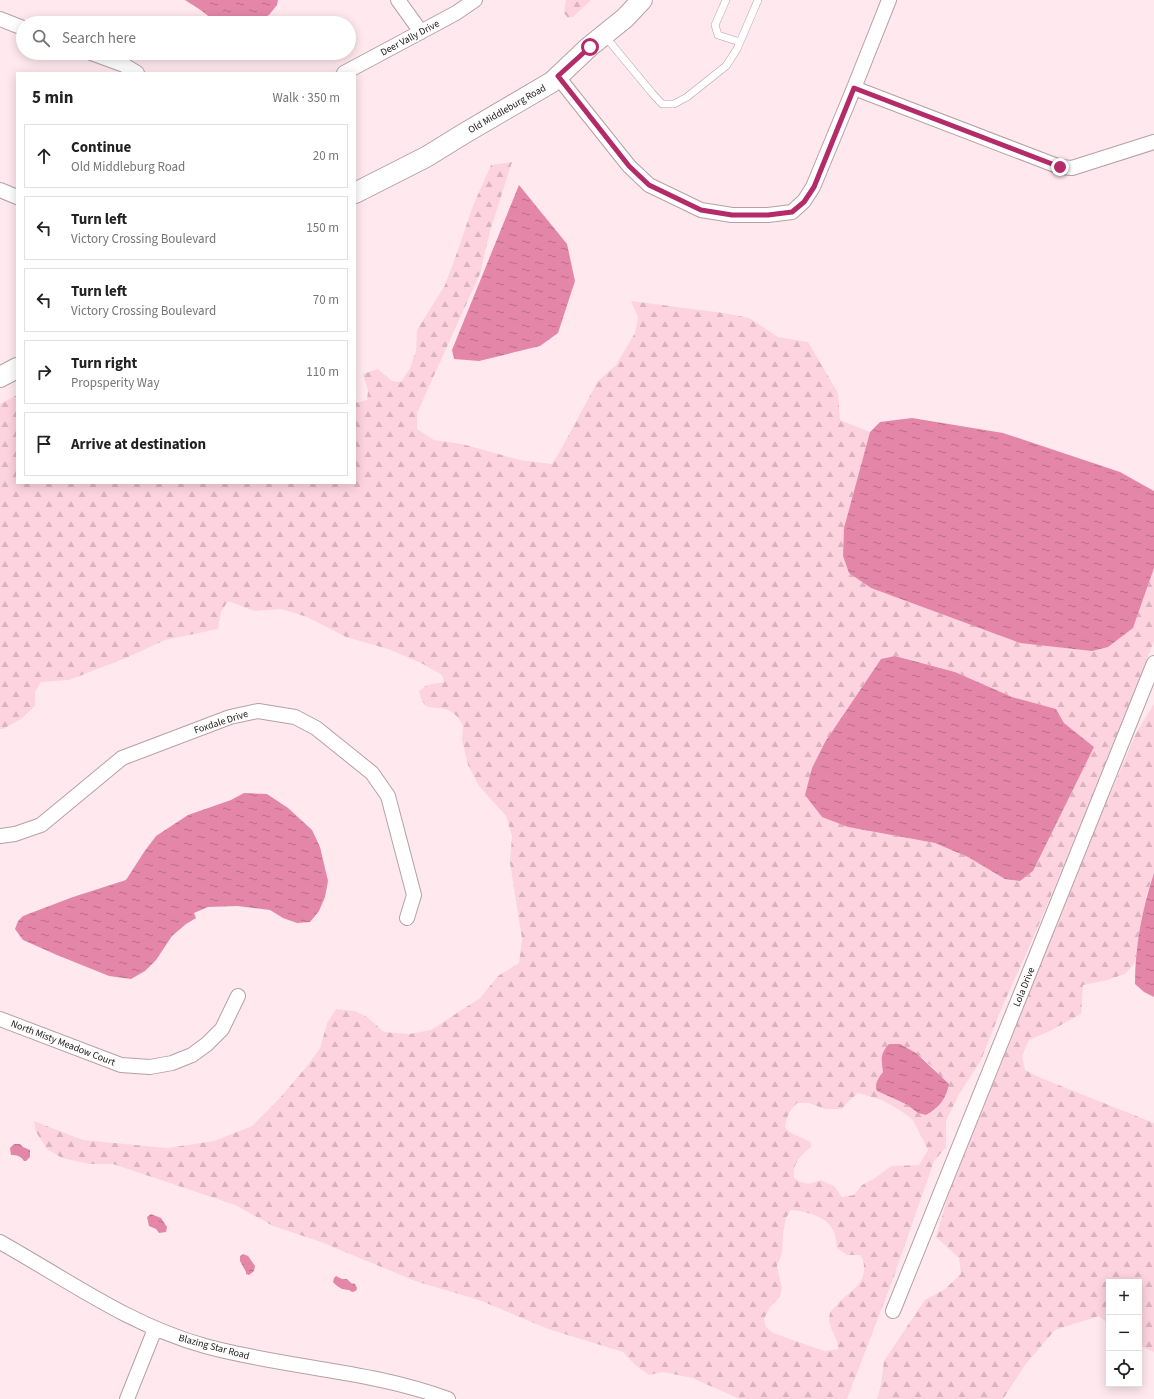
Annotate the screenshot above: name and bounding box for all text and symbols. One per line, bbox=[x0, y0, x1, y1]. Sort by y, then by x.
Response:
search box bbox=[16, 16, 356, 60]
street label: Deer Vally Drive bbox=[378, 17, 442, 59]
icon: search bbox=[30, 27, 52, 49]
text: Search here bbox=[62, 28, 136, 49]
route start bbox=[581, 38, 599, 56]
street label: Old Middleburg Road bbox=[465, 81, 549, 137]
text: 5 min bbox=[32, 86, 73, 110]
text: Walk · 350 m bbox=[272, 89, 340, 107]
text: Continue bbox=[71, 137, 131, 158]
icon: ahead bbox=[33, 145, 55, 167]
text: 20 m bbox=[313, 147, 339, 165]
text: Old Middleburg Road bbox=[71, 158, 185, 176]
route end bbox=[1051, 158, 1069, 176]
text: Turn left bbox=[71, 209, 127, 230]
icon: left bbox=[33, 217, 55, 239]
text: 150 m bbox=[306, 219, 339, 237]
text: Victory Crossing Boulevard bbox=[71, 230, 216, 248]
text: Turn left bbox=[71, 281, 127, 302]
icon: left bbox=[33, 289, 55, 311]
text: 70 m bbox=[313, 291, 339, 309]
text: Victory Crossing Boulevard bbox=[71, 302, 216, 320]
text: Turn right bbox=[71, 353, 137, 374]
icon: right bbox=[33, 361, 55, 383]
text: 110 m bbox=[306, 363, 339, 381]
text: Propsperity Way bbox=[71, 374, 159, 392]
icon: arrive bbox=[33, 433, 55, 455]
text: Arrive at destination bbox=[71, 434, 206, 455]
street label: Foxdale Drive bbox=[192, 707, 250, 737]
street label: Lola Drive bbox=[1010, 965, 1038, 1009]
street label: North Misty Meadow Court bbox=[9, 1017, 118, 1070]
map controls bbox=[1106, 1279, 1142, 1387]
button: + bbox=[1106, 1279, 1142, 1315]
button: − bbox=[1106, 1315, 1142, 1351]
street label: Blazing Star Road bbox=[177, 1331, 251, 1363]
button: locate bbox=[1106, 1351, 1142, 1387]

